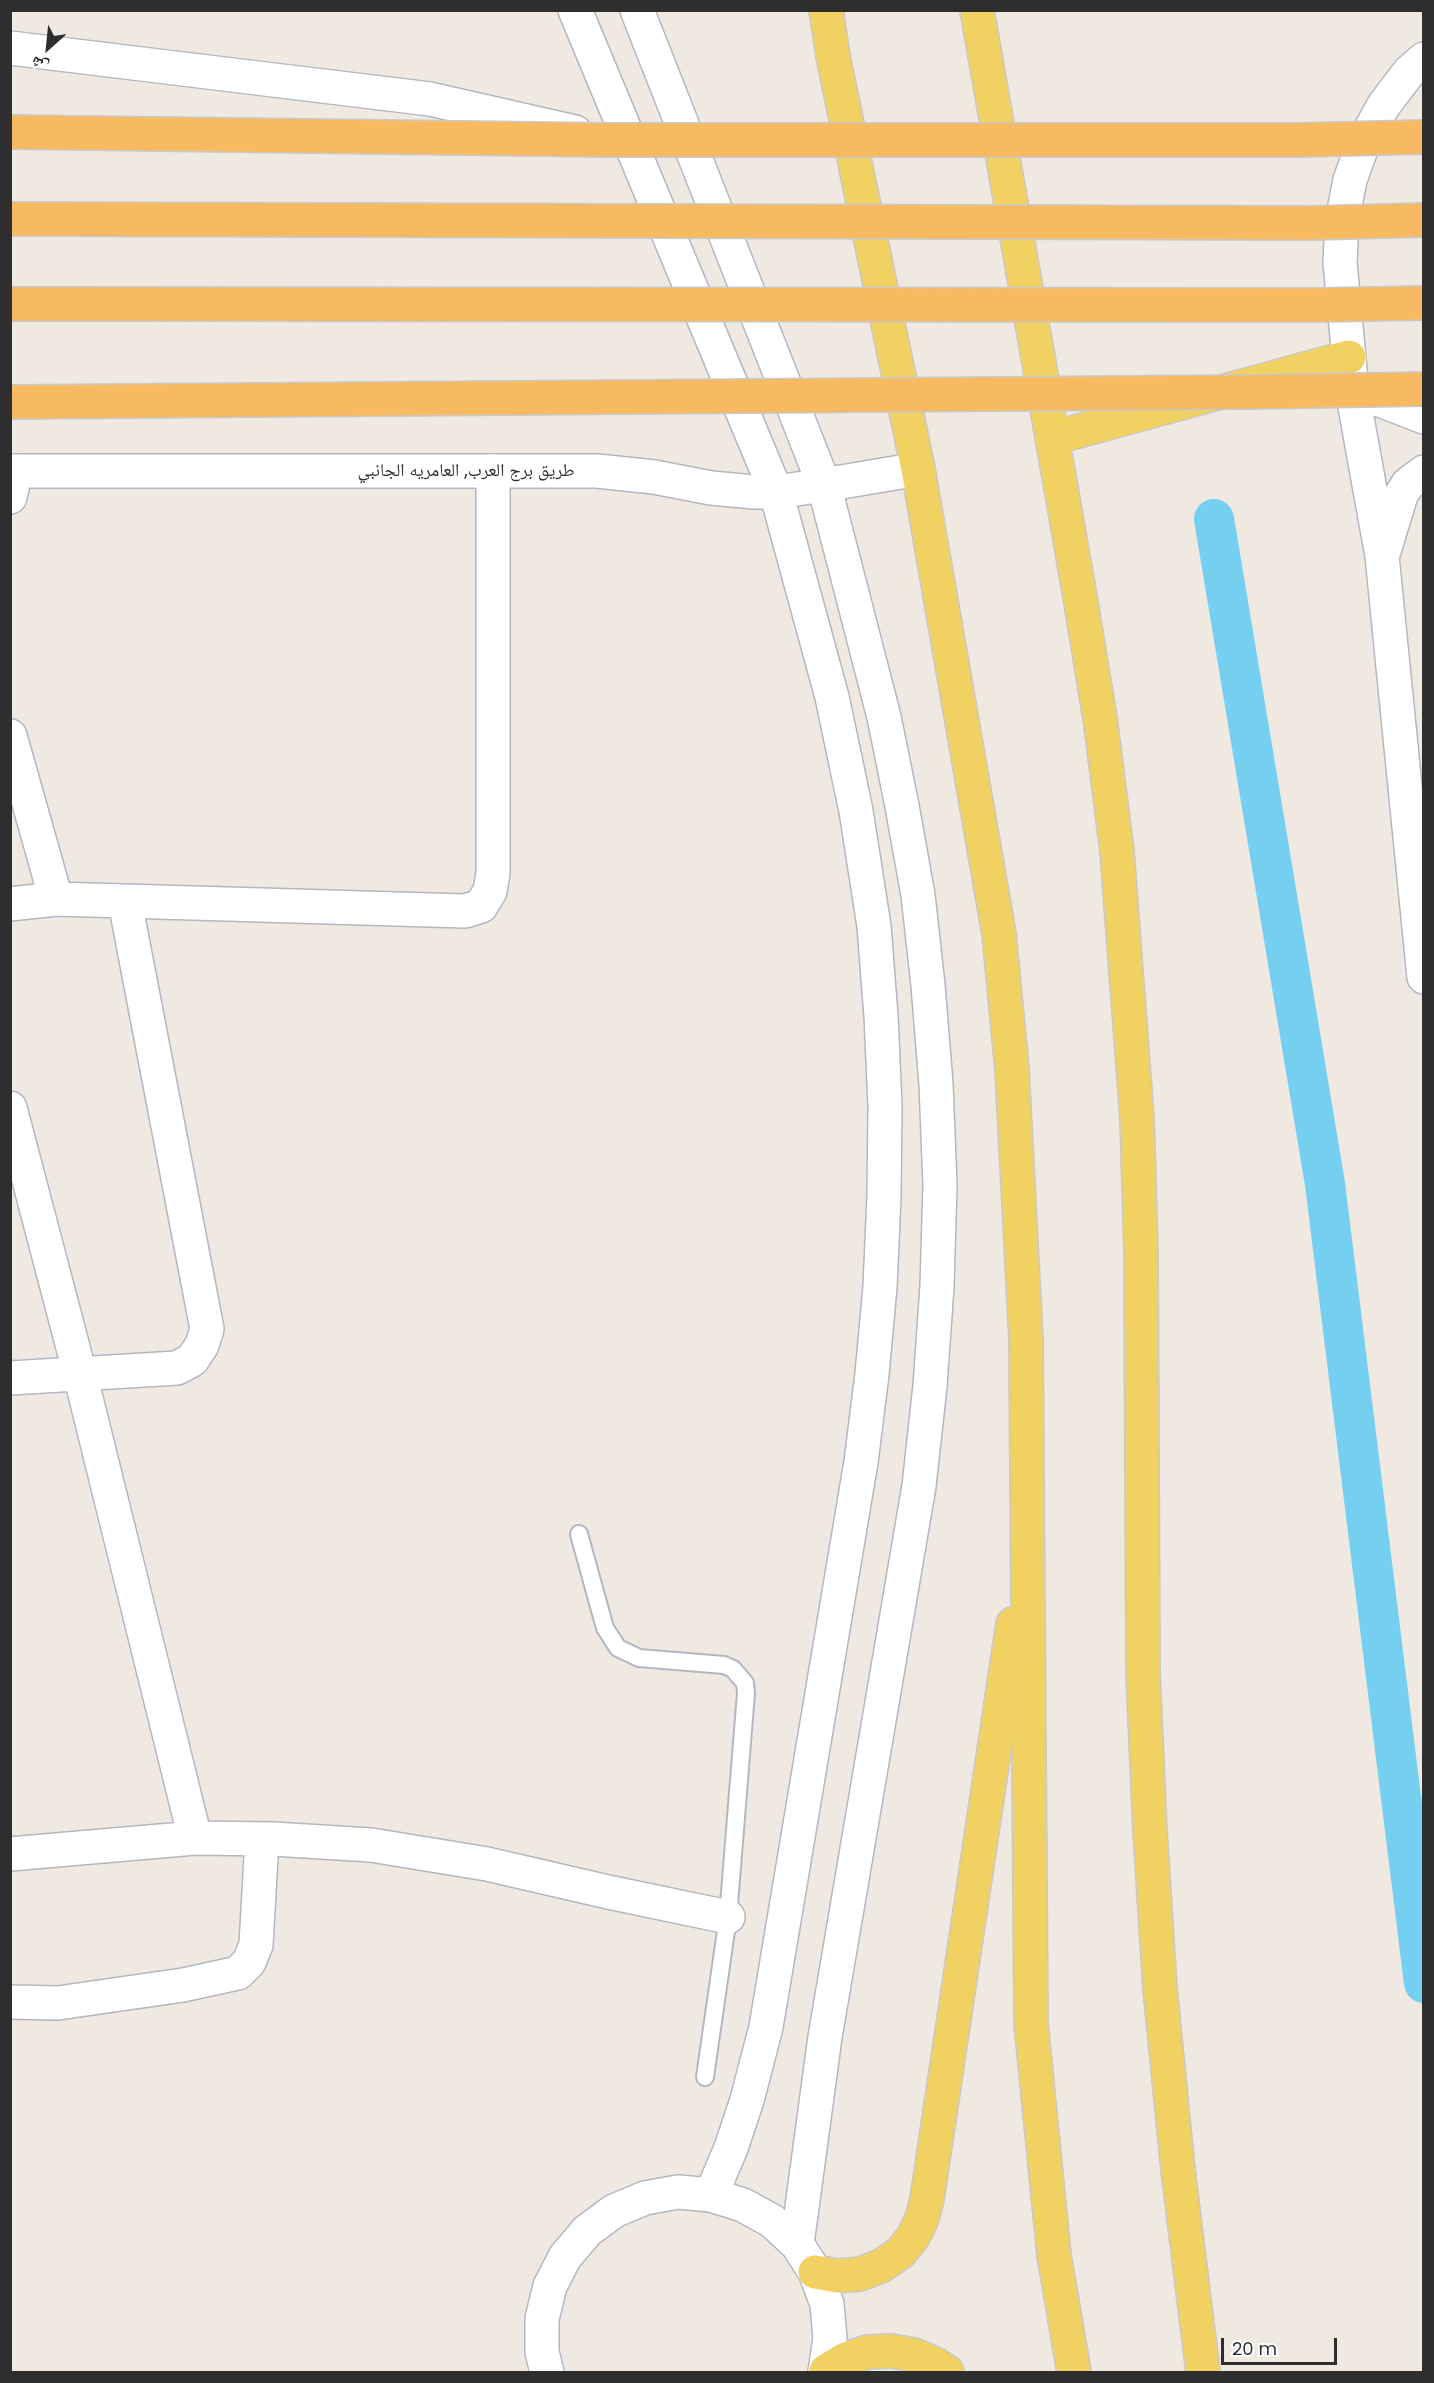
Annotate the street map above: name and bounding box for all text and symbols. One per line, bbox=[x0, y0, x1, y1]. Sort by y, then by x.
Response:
north arrow bbox=[18, 18, 78, 78]
text: ش bbox=[27, 50, 52, 79]
street label: طريق برج العرب, العامريه الجانبي bbox=[357, 460, 575, 482]
scale bar bbox=[1224, 2326, 1340, 2364]
text: 20 m bbox=[1232, 2336, 1277, 2361]

